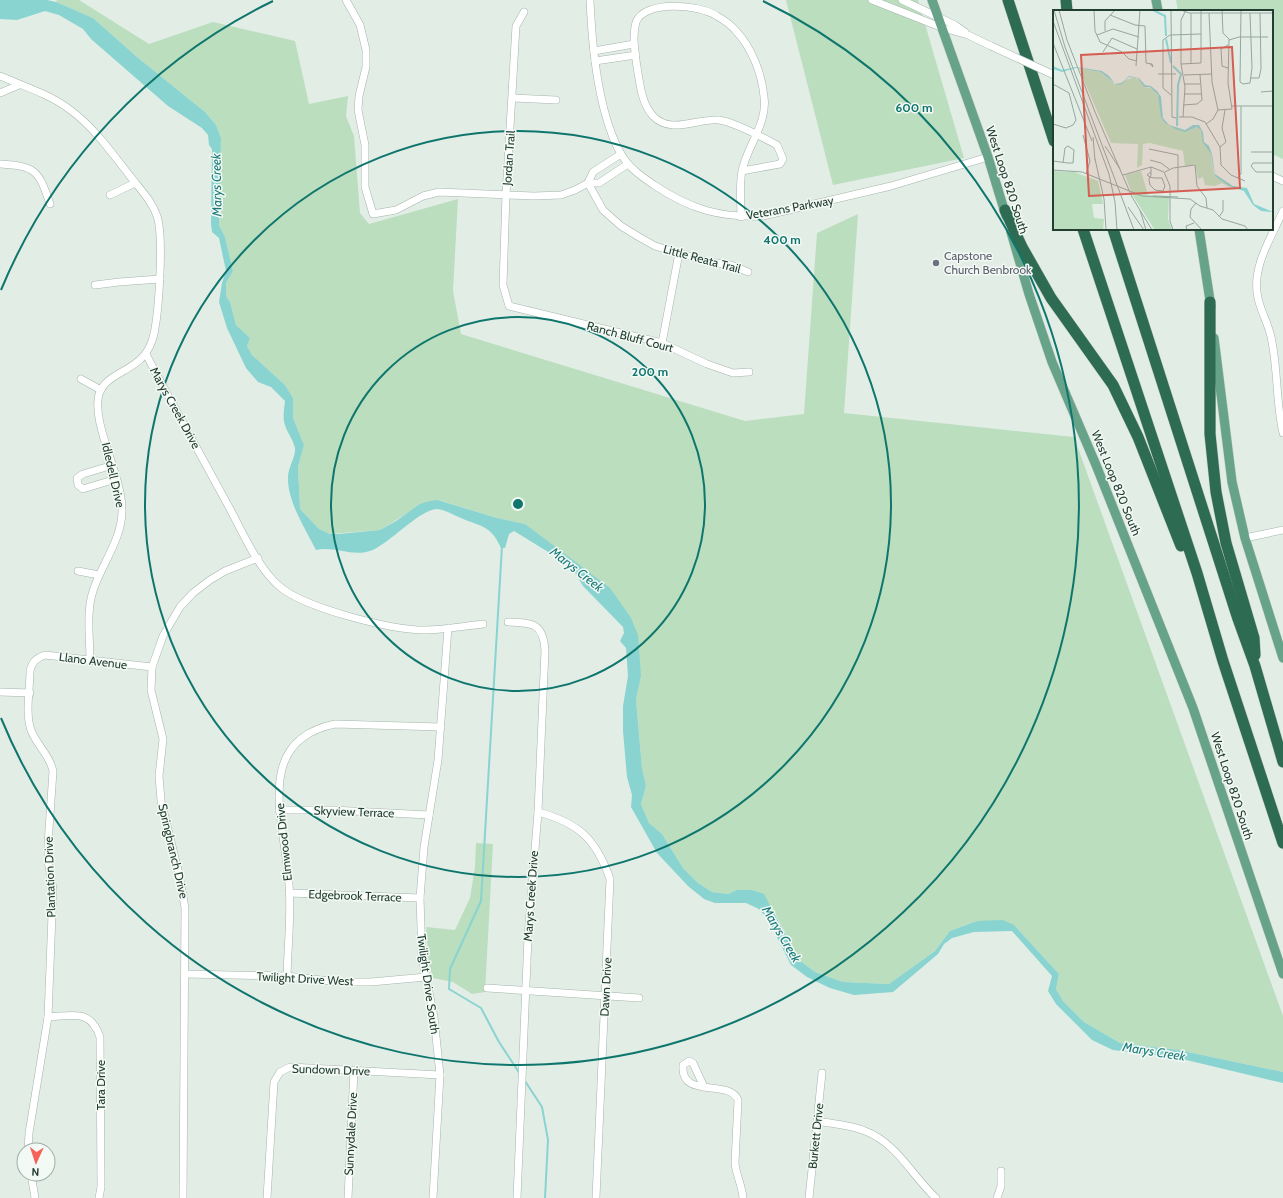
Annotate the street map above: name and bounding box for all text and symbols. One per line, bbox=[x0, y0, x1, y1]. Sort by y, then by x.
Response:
inset map bbox=[1053, 10, 1273, 230]
text: 600 m bbox=[896, 100, 932, 115]
street label: West Loop 820 South bbox=[983, 124, 1032, 236]
street label: Jordan Trail bbox=[499, 130, 518, 187]
water label: Marys Creek bbox=[207, 153, 225, 218]
street label: Veterans Parkway bbox=[745, 192, 835, 223]
text: 400 m bbox=[763, 232, 801, 247]
street label: Little Reata Trail bbox=[662, 241, 743, 276]
place label: Capstone Church Benbrook bbox=[944, 248, 1032, 277]
marker: Capstone Church Benbrook bbox=[931, 258, 941, 268]
street label: Ranch Bluff Court bbox=[585, 318, 675, 355]
street label: Marys Creek Drive bbox=[147, 364, 204, 451]
text: 200 m bbox=[632, 364, 668, 379]
street label: West Loop 820 South bbox=[1088, 428, 1144, 538]
street label: Idledell Drive bbox=[99, 441, 128, 509]
centre of rings bbox=[511, 497, 525, 511]
water label: Marys Creek bbox=[546, 543, 607, 595]
street label: Llano Avenue bbox=[58, 649, 128, 672]
street label: West Loop 820 South bbox=[1208, 730, 1257, 842]
street label: Springbranch Drive bbox=[155, 802, 192, 900]
street label: Elmwood Drive bbox=[272, 802, 295, 882]
street label: Skyview Terrace bbox=[313, 803, 395, 820]
street label: Plantation Drive bbox=[41, 836, 58, 918]
street label: Marys Creek Drive bbox=[520, 850, 541, 942]
street label: Edgebrook Terrace bbox=[308, 886, 402, 905]
water label: Marys Creek bbox=[758, 902, 805, 966]
street label: Twilight Drive South bbox=[414, 933, 443, 1035]
street label: Dawn Drive bbox=[596, 957, 615, 1017]
street label: Twilight Drive West bbox=[256, 968, 354, 989]
water label: Marys Creek bbox=[1121, 1038, 1187, 1064]
street label: Tara Drive bbox=[93, 1060, 108, 1110]
street label: Sundown Drive bbox=[292, 1061, 370, 1078]
street label: Sunnydale Drive bbox=[341, 1092, 360, 1176]
street label: Burkett Drive bbox=[805, 1102, 826, 1170]
north arrow bbox=[16, 1142, 56, 1182]
text: N bbox=[31, 1165, 40, 1179]

